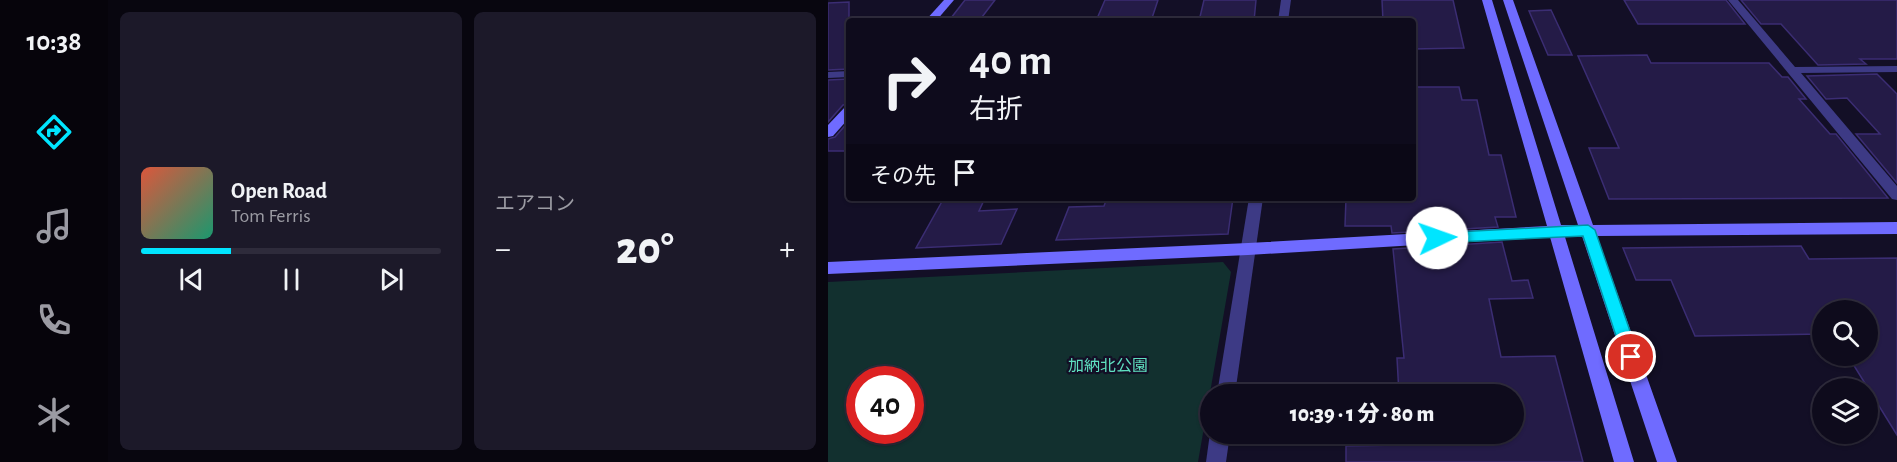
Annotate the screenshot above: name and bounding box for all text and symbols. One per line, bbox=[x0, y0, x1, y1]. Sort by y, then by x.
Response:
text: 10:38 bbox=[27, 28, 81, 55]
text: 40 m bbox=[969, 40, 1052, 82]
icon: right bbox=[870, 42, 948, 120]
text: 右折 bbox=[969, 96, 1023, 123]
icon: directions bbox=[33, 111, 75, 153]
icon: arrive bbox=[948, 156, 981, 189]
text: その先 bbox=[870, 165, 936, 187]
text: Open Road bbox=[231, 180, 327, 202]
text: エアコン bbox=[495, 194, 575, 214]
icon: music bbox=[33, 205, 75, 247]
text: Tom Ferris bbox=[231, 206, 311, 226]
position arrow bbox=[1405, 206, 1469, 270]
text: 20° bbox=[616, 227, 674, 272]
text: − bbox=[495, 233, 511, 266]
text: + bbox=[779, 233, 795, 266]
icon: previous bbox=[175, 263, 208, 296]
icon: pause bbox=[275, 263, 308, 296]
icon: next bbox=[375, 263, 408, 296]
icon: phone bbox=[33, 299, 75, 341]
map controls bbox=[1812, 300, 1878, 444]
button: search bbox=[1812, 300, 1878, 366]
pin bbox=[1605, 331, 1656, 382]
icon: arrive bbox=[1614, 340, 1647, 373]
park label: 加納北公園 bbox=[1068, 357, 1148, 374]
speed limit sign: 40 bbox=[846, 366, 924, 444]
button: layers bbox=[1812, 378, 1878, 444]
icon: climate bbox=[33, 394, 75, 436]
text: 10:39 · 1 分 · 80 m bbox=[1290, 403, 1434, 425]

